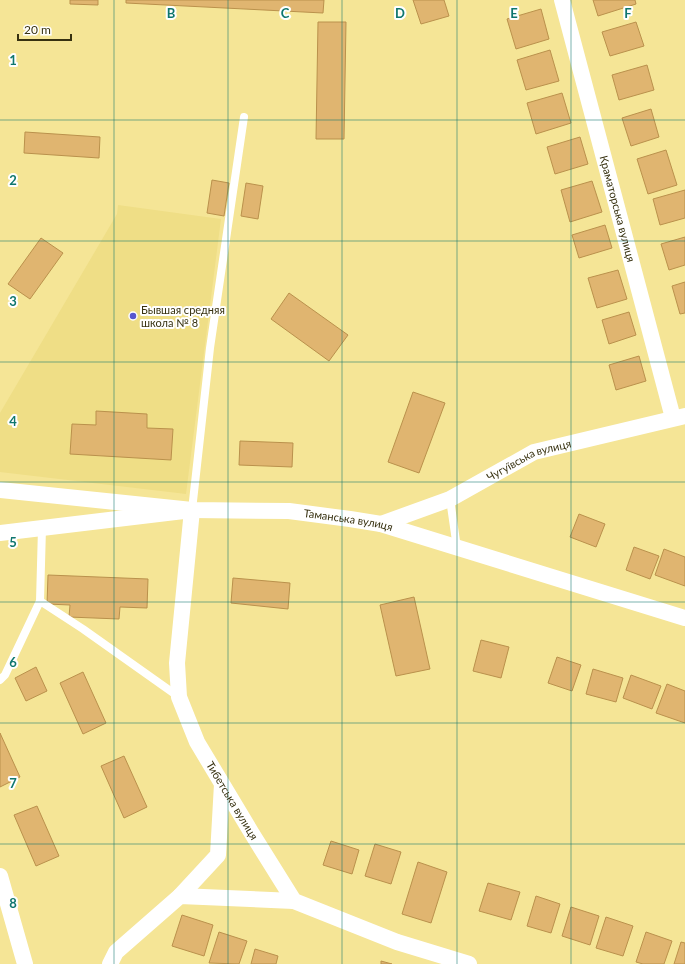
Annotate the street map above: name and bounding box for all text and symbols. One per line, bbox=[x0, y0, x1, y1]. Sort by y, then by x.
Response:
text: B bbox=[167, 5, 176, 21]
text: C bbox=[281, 5, 290, 21]
text: D bbox=[395, 5, 405, 21]
text: E bbox=[510, 5, 518, 21]
text: F bbox=[624, 5, 632, 21]
scale bar bbox=[18, 16, 71, 42]
text: 20 m bbox=[24, 22, 51, 37]
text: 1 bbox=[9, 52, 17, 68]
street label: Краматорська вулиця bbox=[598, 154, 638, 263]
text: 2 bbox=[9, 172, 17, 188]
text: 3 bbox=[9, 293, 17, 309]
place label: Бывшая средняя школа № 8 bbox=[141, 303, 225, 329]
marker: Бывшая средняя школа № 8 bbox=[128, 311, 138, 321]
text: 4 bbox=[9, 413, 17, 429]
street label: Чугуївська вулиця bbox=[484, 436, 572, 483]
street label: Таманська вулиця bbox=[303, 506, 395, 533]
text: 5 bbox=[9, 534, 17, 550]
text: 6 bbox=[9, 654, 17, 670]
street label: Тибетська вулиця bbox=[204, 759, 261, 842]
text: 7 bbox=[9, 775, 17, 791]
text: 8 bbox=[9, 895, 17, 911]

